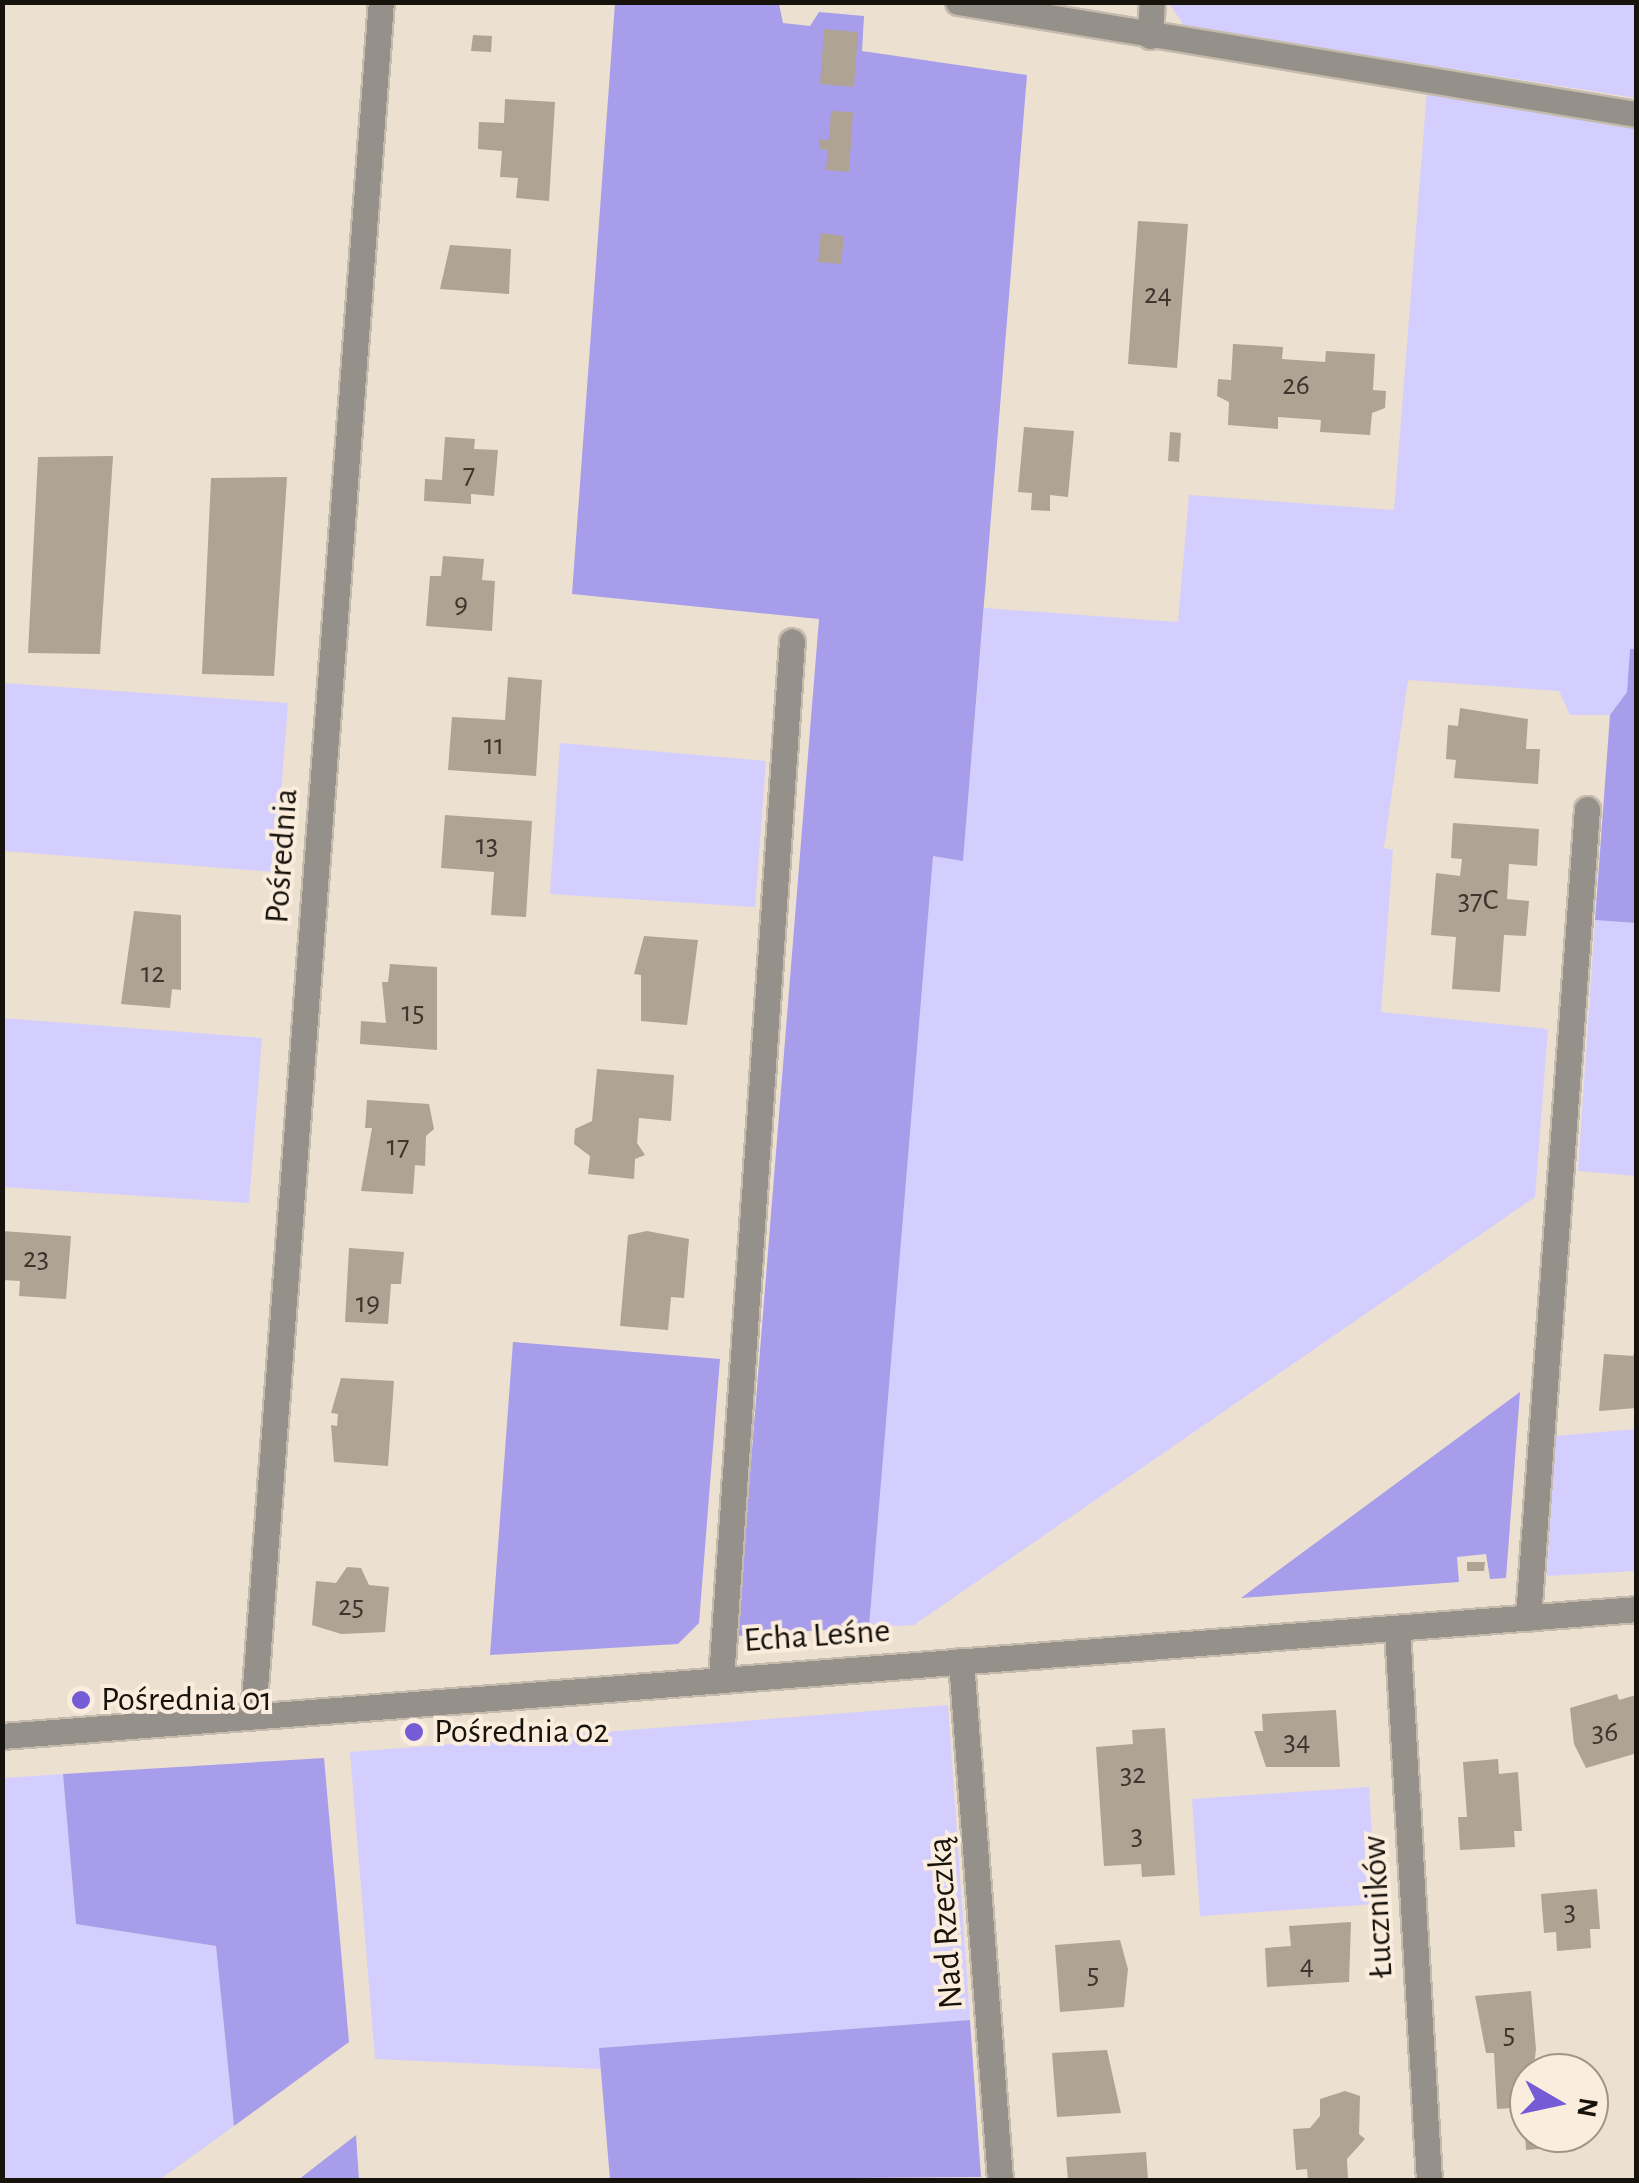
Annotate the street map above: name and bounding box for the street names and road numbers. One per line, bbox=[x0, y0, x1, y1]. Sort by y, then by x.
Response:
street label: Pośrednia bbox=[256, 787, 308, 925]
street label: Echa Leśne bbox=[742, 1610, 892, 1662]
street label: Łuczników bbox=[1353, 1835, 1403, 1979]
street label: Nad Rzeczką bbox=[919, 1836, 973, 2010]

